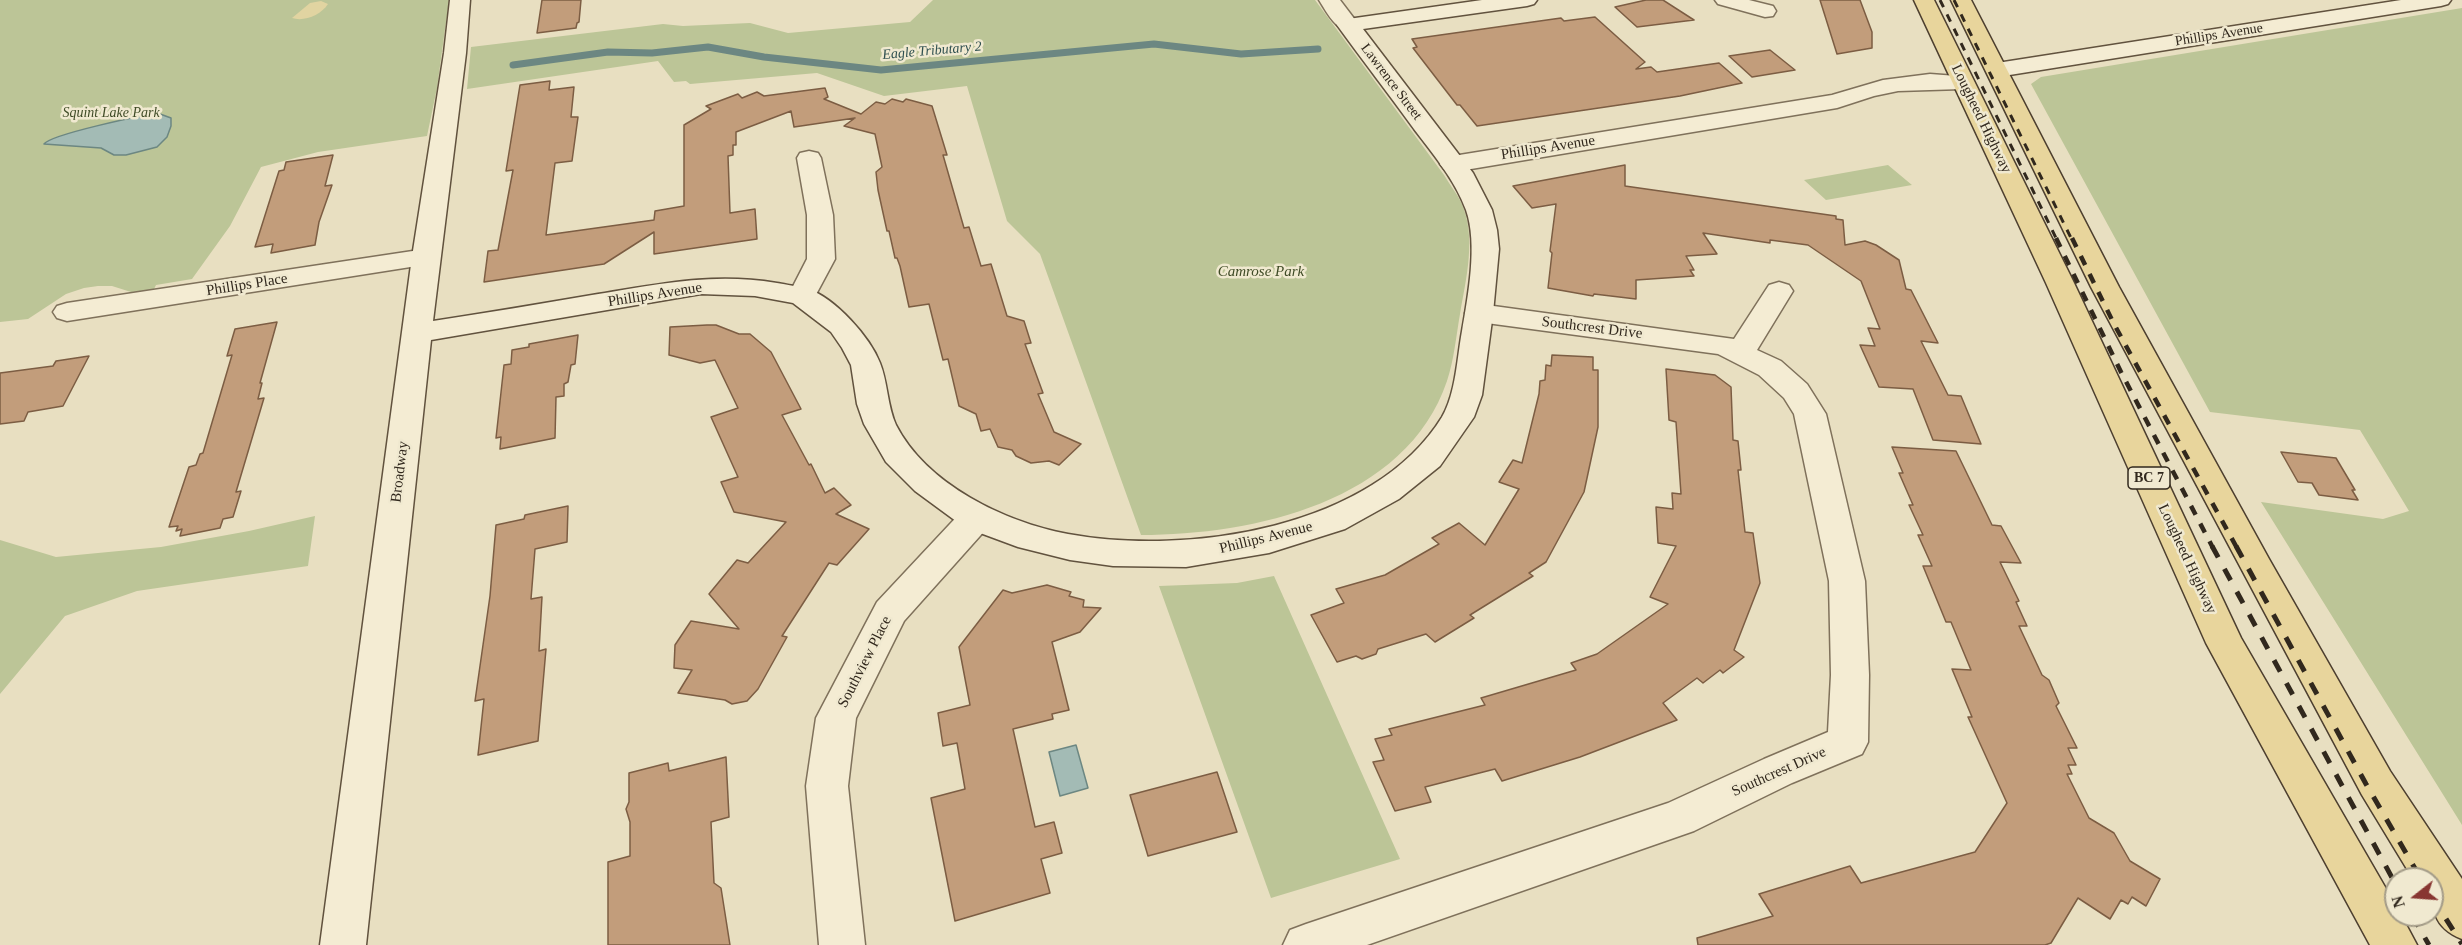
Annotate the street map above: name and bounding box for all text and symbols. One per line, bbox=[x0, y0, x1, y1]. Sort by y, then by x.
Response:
street label: Phillips Avenue bbox=[2174, 20, 2264, 50]
water label: Eagle Tributary 2 bbox=[882, 38, 982, 64]
street label: Lawrence Street bbox=[1357, 40, 1425, 124]
street label: Lougheed Highway bbox=[1947, 62, 2015, 176]
park label: Squint Lake Park bbox=[62, 105, 160, 121]
street label: Phillips Avenue bbox=[1500, 132, 1596, 164]
park label: Camrose Park bbox=[1218, 263, 1304, 281]
street label: Phillips Place bbox=[205, 270, 289, 300]
street label: Phillips Avenue bbox=[607, 279, 703, 311]
street label: Southcrest Drive bbox=[1541, 313, 1643, 343]
street label: Broadway bbox=[387, 440, 413, 504]
road number: BC 7 bbox=[2128, 467, 2170, 489]
street label: Lougheed Highway bbox=[2154, 501, 2220, 617]
street label: Phillips Avenue bbox=[1218, 518, 1314, 558]
street label: Southview Place bbox=[834, 613, 896, 711]
street label: Southcrest Drive bbox=[1729, 743, 1829, 801]
north arrow bbox=[2384, 867, 2444, 927]
text: N bbox=[2388, 894, 2408, 910]

